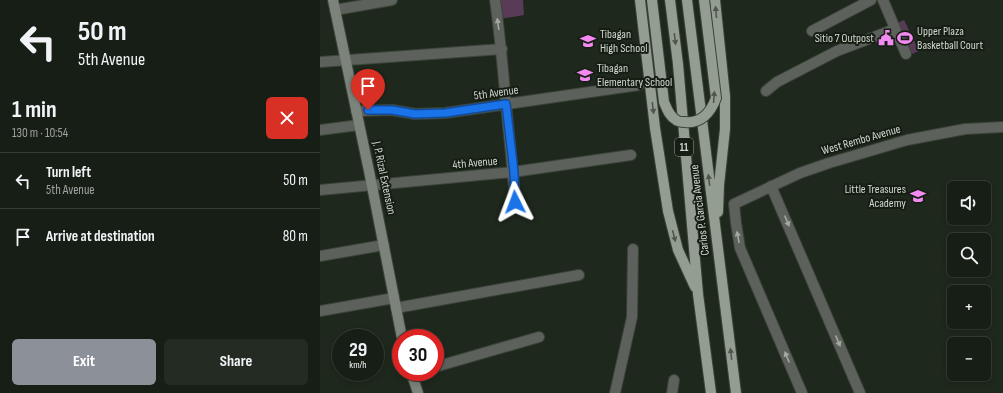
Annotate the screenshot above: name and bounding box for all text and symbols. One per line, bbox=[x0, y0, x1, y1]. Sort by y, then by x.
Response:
one-way arrow bbox=[713, 6, 720, 18]
text: 50 m bbox=[78, 15, 127, 48]
icon: left bbox=[12, 16, 64, 68]
one-way arrow bbox=[495, 18, 501, 31]
place label: Upper Plaza Basketball Court bbox=[917, 24, 983, 53]
place label: Tibagan High School bbox=[600, 27, 647, 56]
public building icon: Sitio 7 Outpost bbox=[877, 29, 895, 47]
sports icon: Upper Plaza Basketball Court bbox=[896, 29, 914, 47]
place label: Sitio 7 Outpost bbox=[815, 31, 874, 46]
school or university icon: Tibagan High School bbox=[579, 32, 597, 50]
one-way arrow bbox=[672, 33, 678, 45]
text: 5th Avenue bbox=[78, 49, 145, 70]
place label: Tibagan Elementary School bbox=[597, 61, 672, 90]
school or university icon: Tibagan Elementary School bbox=[576, 66, 594, 84]
pin bbox=[351, 69, 385, 110]
icon: arrive bbox=[357, 75, 379, 97]
street label: 5th Avenue bbox=[473, 82, 519, 104]
one-way arrow bbox=[711, 91, 718, 103]
text: 1 min bbox=[12, 95, 57, 124]
button: close bbox=[266, 97, 308, 139]
one-way arrow bbox=[650, 102, 656, 114]
street label: West Rembo Avenue bbox=[820, 122, 902, 158]
text: 130 m · 10:54 bbox=[12, 125, 68, 141]
road number: 11 bbox=[675, 138, 693, 156]
street label: J. P. Rizal Extension bbox=[369, 139, 399, 216]
street label: 4th Avenue bbox=[452, 154, 498, 172]
text: Turn left bbox=[46, 163, 91, 182]
street label: Carlos P. Garcia Avenue bbox=[687, 164, 713, 256]
icon: left bbox=[12, 170, 34, 192]
text: 50 m bbox=[283, 171, 308, 190]
one-way arrow bbox=[706, 174, 713, 186]
position arrow bbox=[494, 181, 536, 223]
map controls bbox=[947, 181, 991, 381]
button: sound bbox=[947, 181, 991, 225]
text: 5th Avenue bbox=[46, 182, 95, 198]
place label: Little Treasures Academy bbox=[845, 182, 906, 211]
school or university icon: Little Treasures Academy bbox=[909, 187, 927, 205]
one-way arrow bbox=[784, 216, 790, 228]
icon: arrive bbox=[12, 226, 34, 248]
text: Arrive at destination bbox=[46, 227, 155, 246]
text: 80 m bbox=[283, 227, 308, 246]
one-way arrow bbox=[672, 230, 678, 243]
one-way arrow bbox=[735, 231, 741, 243]
button: search bbox=[947, 233, 991, 277]
button: + bbox=[947, 285, 991, 329]
speed limit sign: 30 bbox=[392, 329, 444, 381]
one-way arrow bbox=[835, 335, 841, 346]
button: − bbox=[947, 337, 991, 381]
text: 29 bbox=[349, 338, 367, 362]
button: Exit bbox=[12, 339, 156, 385]
button: Share bbox=[164, 339, 308, 385]
one-way arrow bbox=[728, 348, 734, 360]
one-way arrow bbox=[783, 351, 790, 363]
text: km/h bbox=[349, 359, 367, 371]

